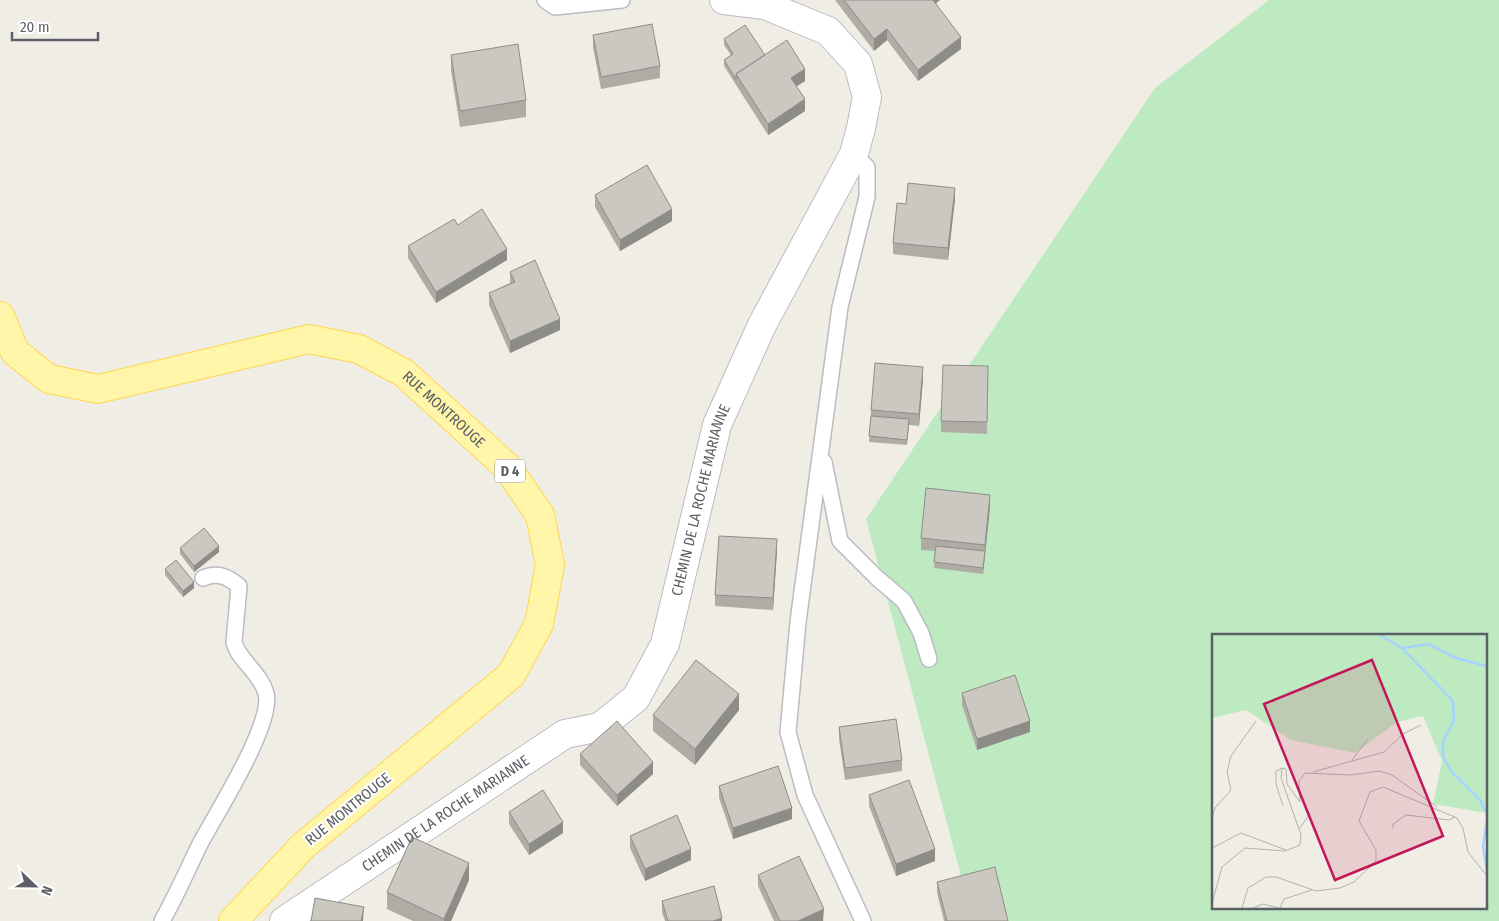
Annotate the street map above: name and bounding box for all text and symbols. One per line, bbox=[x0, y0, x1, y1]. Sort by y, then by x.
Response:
scale bar bbox=[12, 10, 99, 42]
text: 20 m bbox=[20, 18, 50, 36]
street label: RUE MONTROUGE bbox=[399, 367, 489, 451]
street label: CHEMIN DE LA ROCHE MARIANNE bbox=[668, 402, 734, 598]
road number: D 4 bbox=[495, 460, 525, 482]
inset map bbox=[1212, 634, 1486, 908]
street label: CHEMIN DE LA ROCHE MARIANNE bbox=[359, 751, 532, 876]
street label: RUE MONTROUGE bbox=[301, 769, 395, 849]
north arrow bbox=[10, 861, 60, 911]
text: N bbox=[37, 884, 56, 898]

